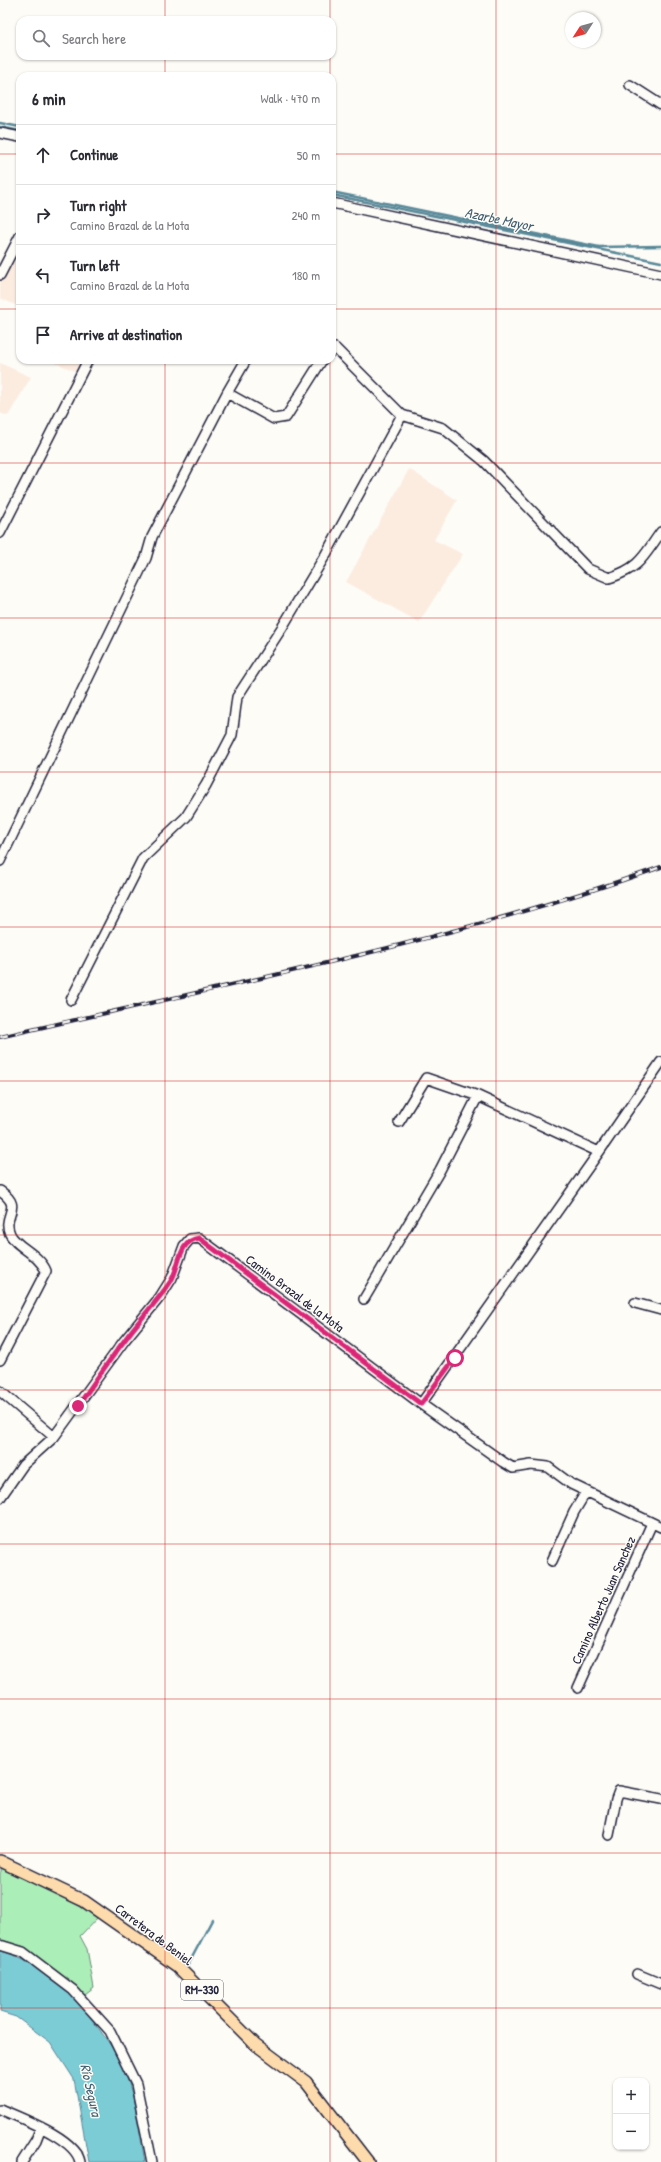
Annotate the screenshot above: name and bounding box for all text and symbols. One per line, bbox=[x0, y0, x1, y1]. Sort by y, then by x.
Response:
north arrow bbox=[565, 12, 601, 48]
search box bbox=[16, 16, 336, 60]
icon: search bbox=[30, 27, 52, 49]
text: Search here bbox=[62, 28, 126, 49]
text: 6 min bbox=[32, 87, 66, 110]
text: Walk · 470 m bbox=[260, 89, 320, 107]
icon: ahead bbox=[32, 144, 54, 166]
text: Continue bbox=[70, 144, 118, 165]
text: 50 m bbox=[297, 146, 320, 164]
text: Turn right bbox=[70, 195, 126, 216]
water label: Azarbe Mayor bbox=[463, 202, 536, 236]
icon: right bbox=[32, 204, 54, 226]
text: 240 m bbox=[291, 206, 320, 224]
text: Camino Brazal de la Mota bbox=[70, 216, 189, 234]
text: Turn left bbox=[70, 255, 120, 276]
icon: left bbox=[32, 264, 54, 286]
text: 180 m bbox=[292, 266, 320, 284]
text: Camino Brazal de la Mota bbox=[70, 276, 189, 294]
icon: arrive bbox=[32, 324, 54, 346]
text: Arrive at destination bbox=[70, 324, 182, 345]
street label: Camino Brazal de la Mota bbox=[242, 1250, 348, 1336]
route start bbox=[446, 1349, 464, 1367]
route end bbox=[69, 1397, 87, 1415]
street label: Camino Alberto Juan Sanchez bbox=[567, 1533, 640, 1667]
street label: Carretera de Beniel bbox=[112, 1899, 197, 1969]
road number: RM-330 bbox=[181, 1980, 223, 2000]
water label: Río Segura bbox=[75, 2062, 107, 2120]
map controls bbox=[613, 2078, 649, 2150]
button: + bbox=[613, 2078, 649, 2114]
button: − bbox=[613, 2114, 649, 2150]

